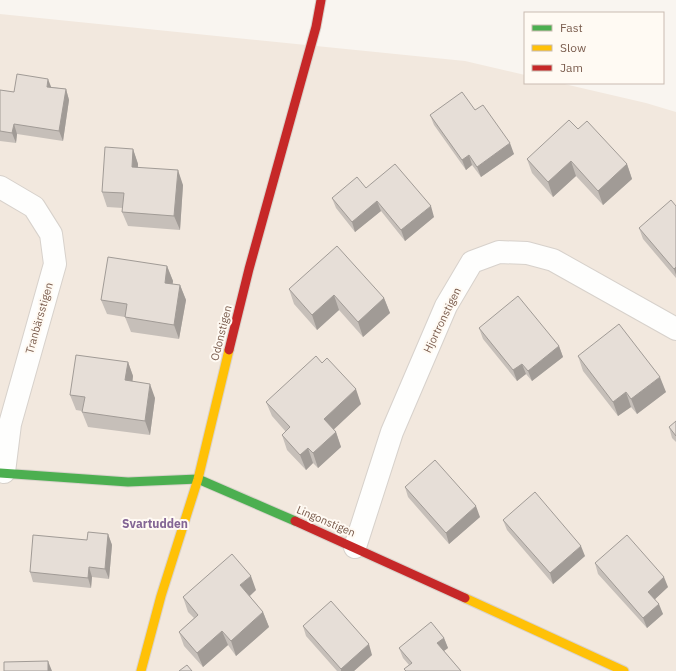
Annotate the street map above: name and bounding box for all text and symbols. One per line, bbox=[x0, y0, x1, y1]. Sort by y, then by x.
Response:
legend bbox=[524, 12, 664, 84]
text: Fast bbox=[560, 20, 583, 35]
text: Slow bbox=[560, 40, 586, 55]
text: Jam bbox=[560, 60, 583, 75]
street label: Tranbärsstigen bbox=[22, 281, 56, 355]
street label: Hjortronstigen bbox=[420, 285, 464, 355]
street label: Odonstigen bbox=[207, 304, 235, 362]
street label: Lingonstigen bbox=[294, 502, 358, 540]
district label: Svartudden bbox=[122, 516, 188, 531]

